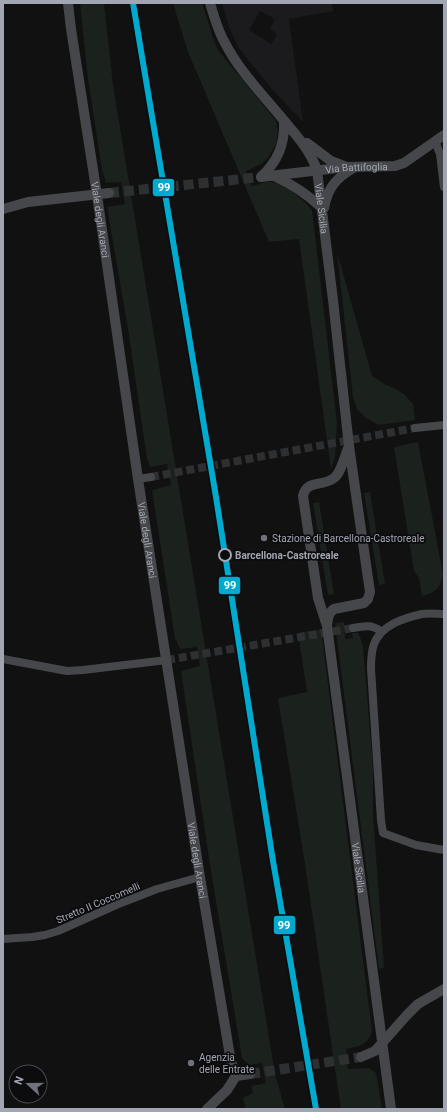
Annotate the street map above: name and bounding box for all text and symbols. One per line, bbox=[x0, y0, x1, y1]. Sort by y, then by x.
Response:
street label: Via Battifoglia bbox=[325, 161, 388, 175]
line badge: 99 bbox=[152, 178, 175, 197]
street label: Viale degli Aranci bbox=[89, 181, 111, 258]
text: 99 bbox=[158, 181, 170, 194]
street label: Viale Sicilia bbox=[313, 183, 330, 234]
street label: Viale degli Aranci bbox=[136, 501, 159, 579]
marker: Stazione di Barcellona-Castroreale bbox=[259, 533, 269, 543]
place label: Stazione di Barcellona-Castroreale bbox=[272, 533, 425, 544]
marker: Barcellona-Castroreale bbox=[218, 548, 232, 562]
place label: Barcellona-Castroreale bbox=[235, 550, 339, 561]
line badge: 99 bbox=[218, 576, 241, 595]
text: 99 bbox=[224, 579, 236, 592]
street label: Viale degli Aranci bbox=[186, 821, 209, 899]
street label: Viale Sicilia bbox=[350, 842, 368, 894]
street label: Stretto II Coccomelli bbox=[54, 880, 142, 926]
line badge: 99 bbox=[273, 915, 296, 935]
text: 99 bbox=[278, 919, 290, 932]
place label: Agenzia delle Entrate bbox=[199, 1052, 254, 1075]
marker: Agenzia delle Entrate bbox=[186, 1058, 196, 1068]
north arrow bbox=[8, 1064, 48, 1104]
text: N bbox=[12, 1074, 27, 1087]

